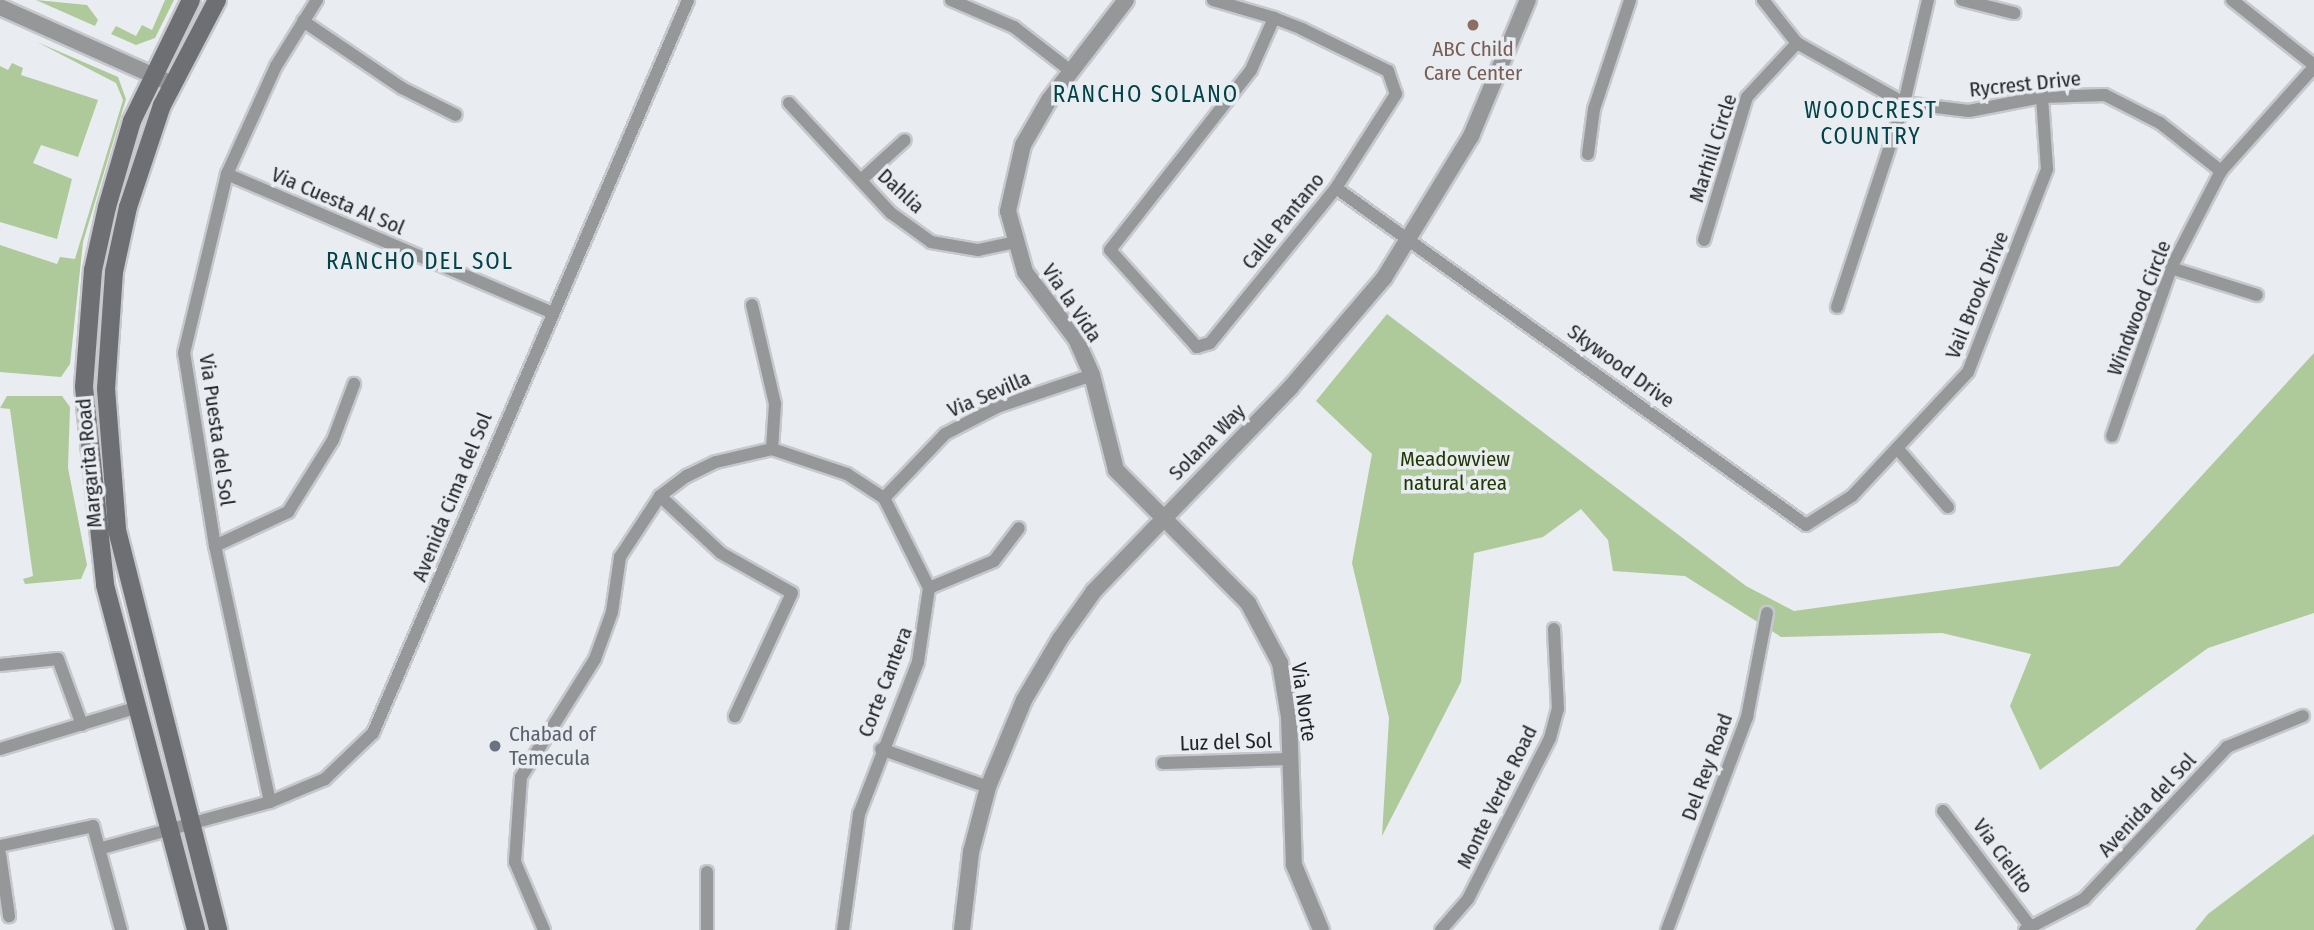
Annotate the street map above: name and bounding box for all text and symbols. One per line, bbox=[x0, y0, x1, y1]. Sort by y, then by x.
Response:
marker: ABC Child Care Center bbox=[1465, 17, 1481, 33]
place label: ABC Child Care Center bbox=[1424, 36, 1522, 86]
street label: Rycrest Drive bbox=[1968, 66, 2082, 102]
district label: RANCHO SOLANO bbox=[1054, 80, 1238, 108]
street label: Marhill Circle bbox=[1684, 91, 1742, 205]
district label: WOODCREST COUNTRY bbox=[1805, 96, 1937, 150]
street label: Via Cuesta Al Sol bbox=[268, 162, 408, 240]
street label: Dahlia bbox=[872, 163, 930, 219]
street label: Calle Pantano bbox=[1236, 168, 1330, 274]
street label: Vail Brook Drive bbox=[1940, 228, 2014, 362]
street label: Windwood Circle bbox=[2102, 237, 2176, 379]
district label: RANCHO DEL SOL bbox=[328, 247, 512, 275]
street label: Via la Vida bbox=[1037, 259, 1107, 347]
street label: Skywood Drive bbox=[1563, 319, 1679, 413]
street label: Via Puesta del Sol bbox=[194, 352, 240, 508]
street label: Via Sevilla bbox=[944, 365, 1034, 423]
street label: Margarita Road bbox=[71, 397, 107, 529]
street label: Solana Way bbox=[1163, 398, 1251, 486]
street label: Avenida Cima del Sol bbox=[407, 409, 497, 585]
park label: Meadowview natural area bbox=[1400, 446, 1510, 496]
street label: Corte Cantera bbox=[852, 623, 918, 741]
street label: Via Norte bbox=[1286, 661, 1322, 743]
street label: Del Rey Road bbox=[1676, 710, 1738, 824]
place label: Chabad of Temecula bbox=[509, 721, 596, 771]
street label: Monte Verde Road bbox=[1451, 721, 1543, 873]
street label: Luz del Sol bbox=[1179, 728, 1273, 756]
marker: Chabad of Temecula bbox=[487, 738, 503, 754]
street label: Avenida del Sol bbox=[2093, 748, 2201, 862]
street label: Via Cielito bbox=[1968, 814, 2038, 898]

